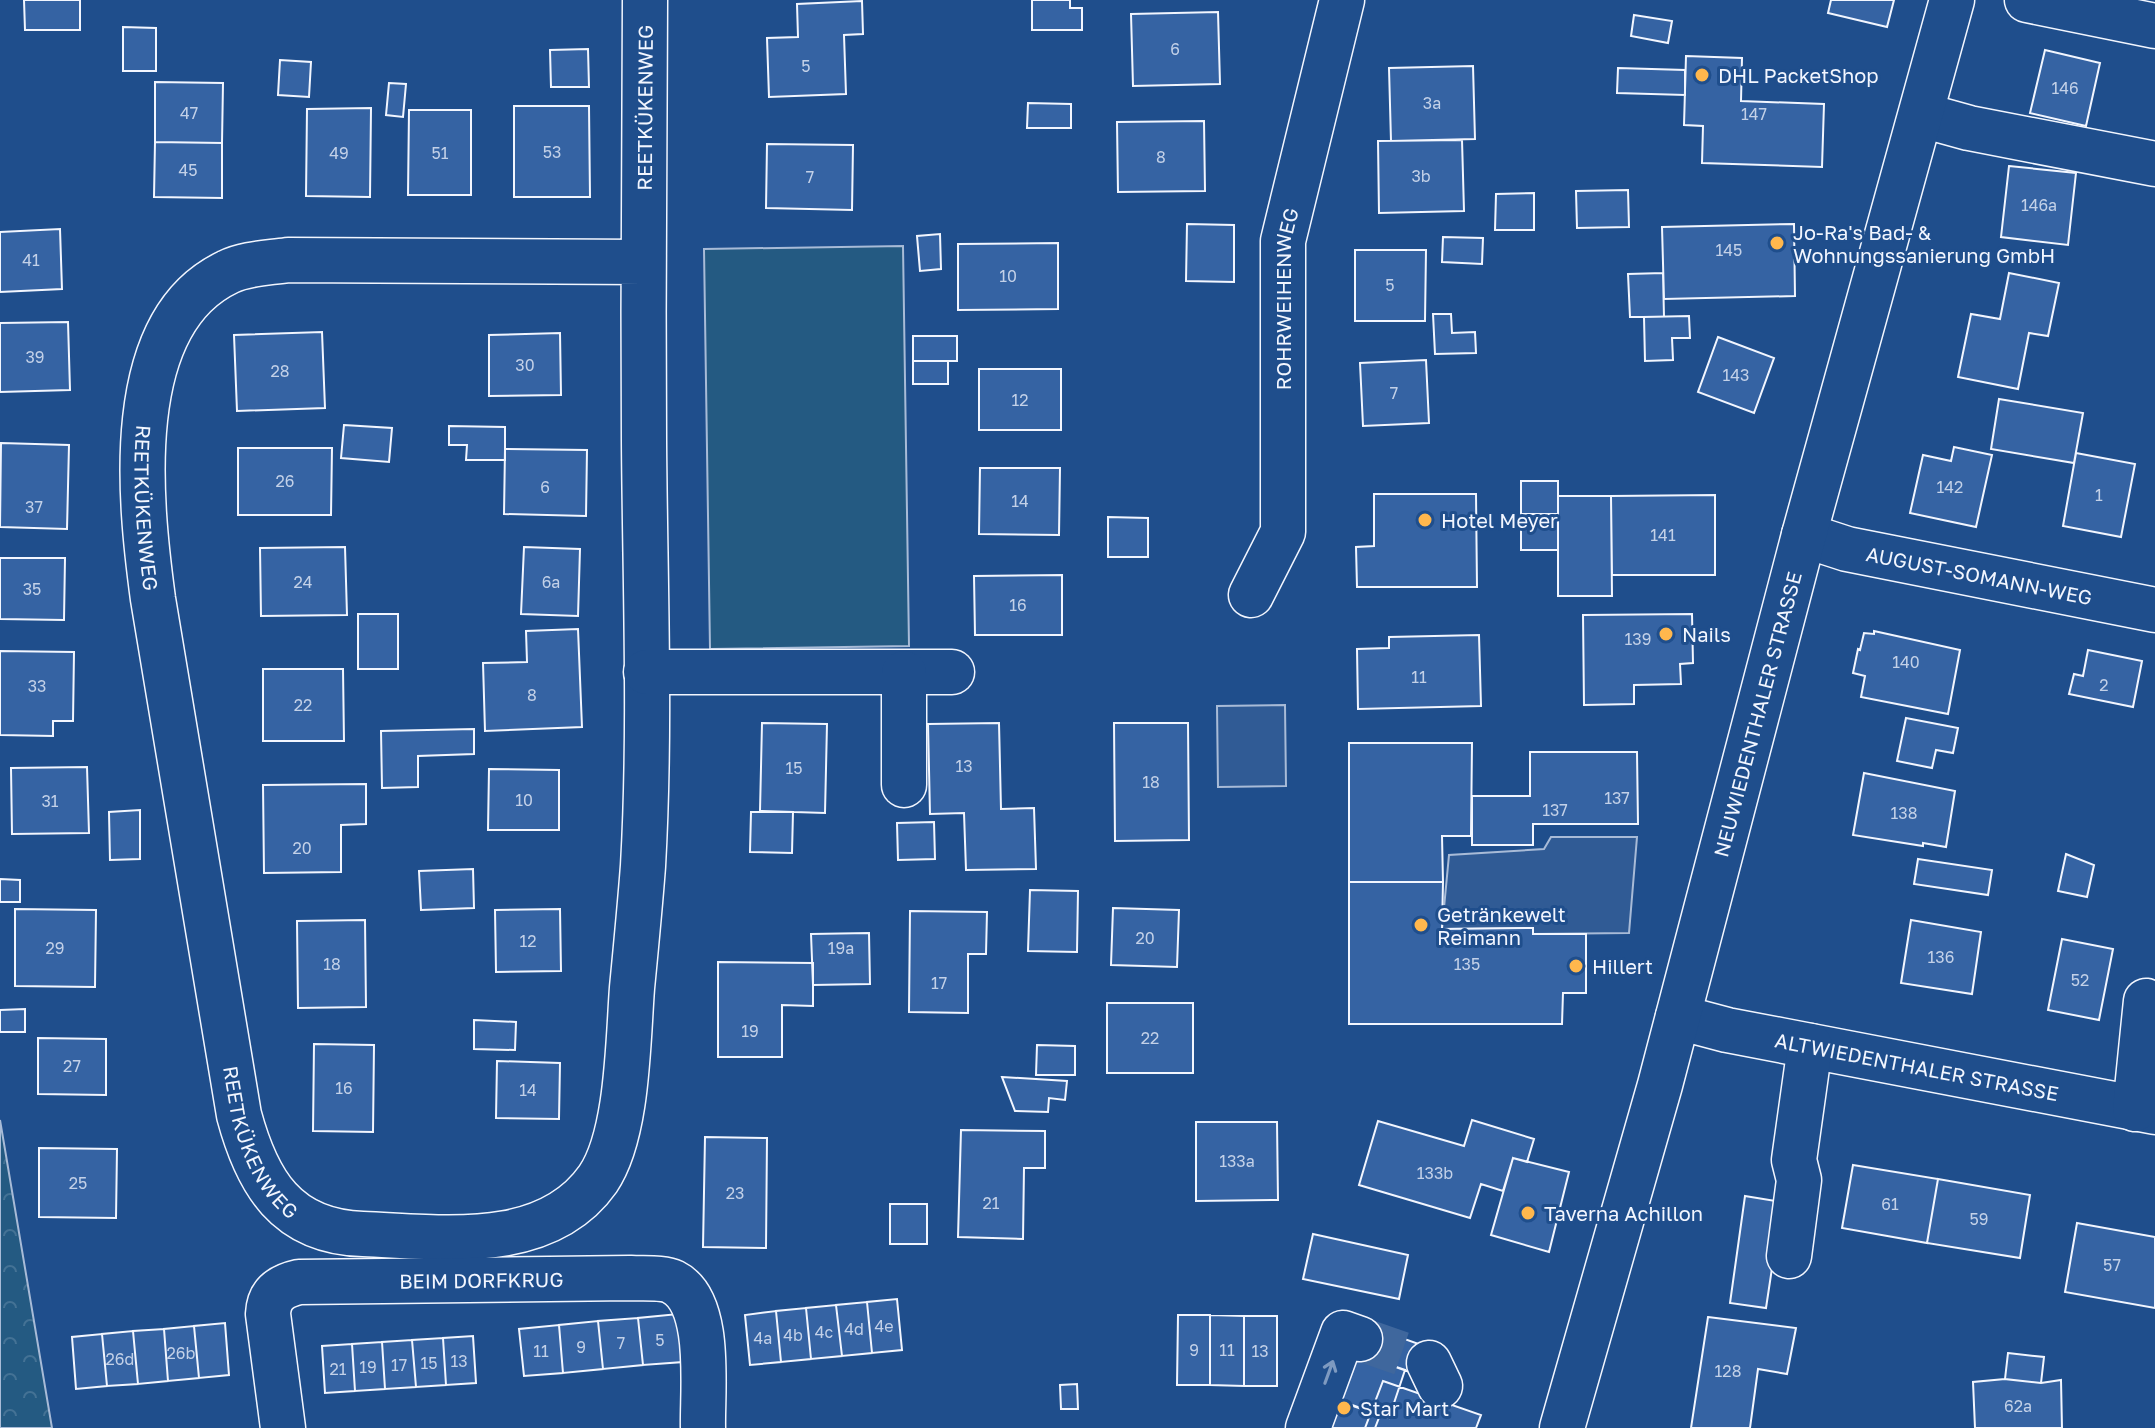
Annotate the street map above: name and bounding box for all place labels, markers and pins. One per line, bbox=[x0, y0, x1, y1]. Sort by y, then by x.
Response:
place label: DHL PacketShop bbox=[1718, 63, 1879, 87]
marker: DHL PacketShop bbox=[1693, 66, 1711, 84]
place label: Jo-Ra's Bad- & Wohnungssanierung GmbH bbox=[1793, 220, 2055, 267]
marker: Jo-Ra's Bad- & Wohnungssanierung GmbH bbox=[1768, 234, 1786, 252]
place label: Hotel Meyer bbox=[1441, 508, 1558, 532]
marker: Hotel Meyer bbox=[1416, 511, 1434, 529]
place label: Nails bbox=[1682, 622, 1731, 646]
marker: Nails bbox=[1657, 625, 1675, 643]
place label: Getränkewelt Reimann bbox=[1437, 902, 1566, 949]
marker: Getränkewelt Reimann bbox=[1412, 916, 1430, 934]
place label: Hillert bbox=[1592, 954, 1653, 978]
marker: Hillert bbox=[1567, 957, 1585, 975]
place label: Taverna Achillon bbox=[1544, 1201, 1703, 1225]
marker: Taverna Achillon bbox=[1519, 1204, 1537, 1222]
place label: Star Mart bbox=[1360, 1396, 1449, 1420]
marker: Star Mart bbox=[1335, 1399, 1353, 1417]

